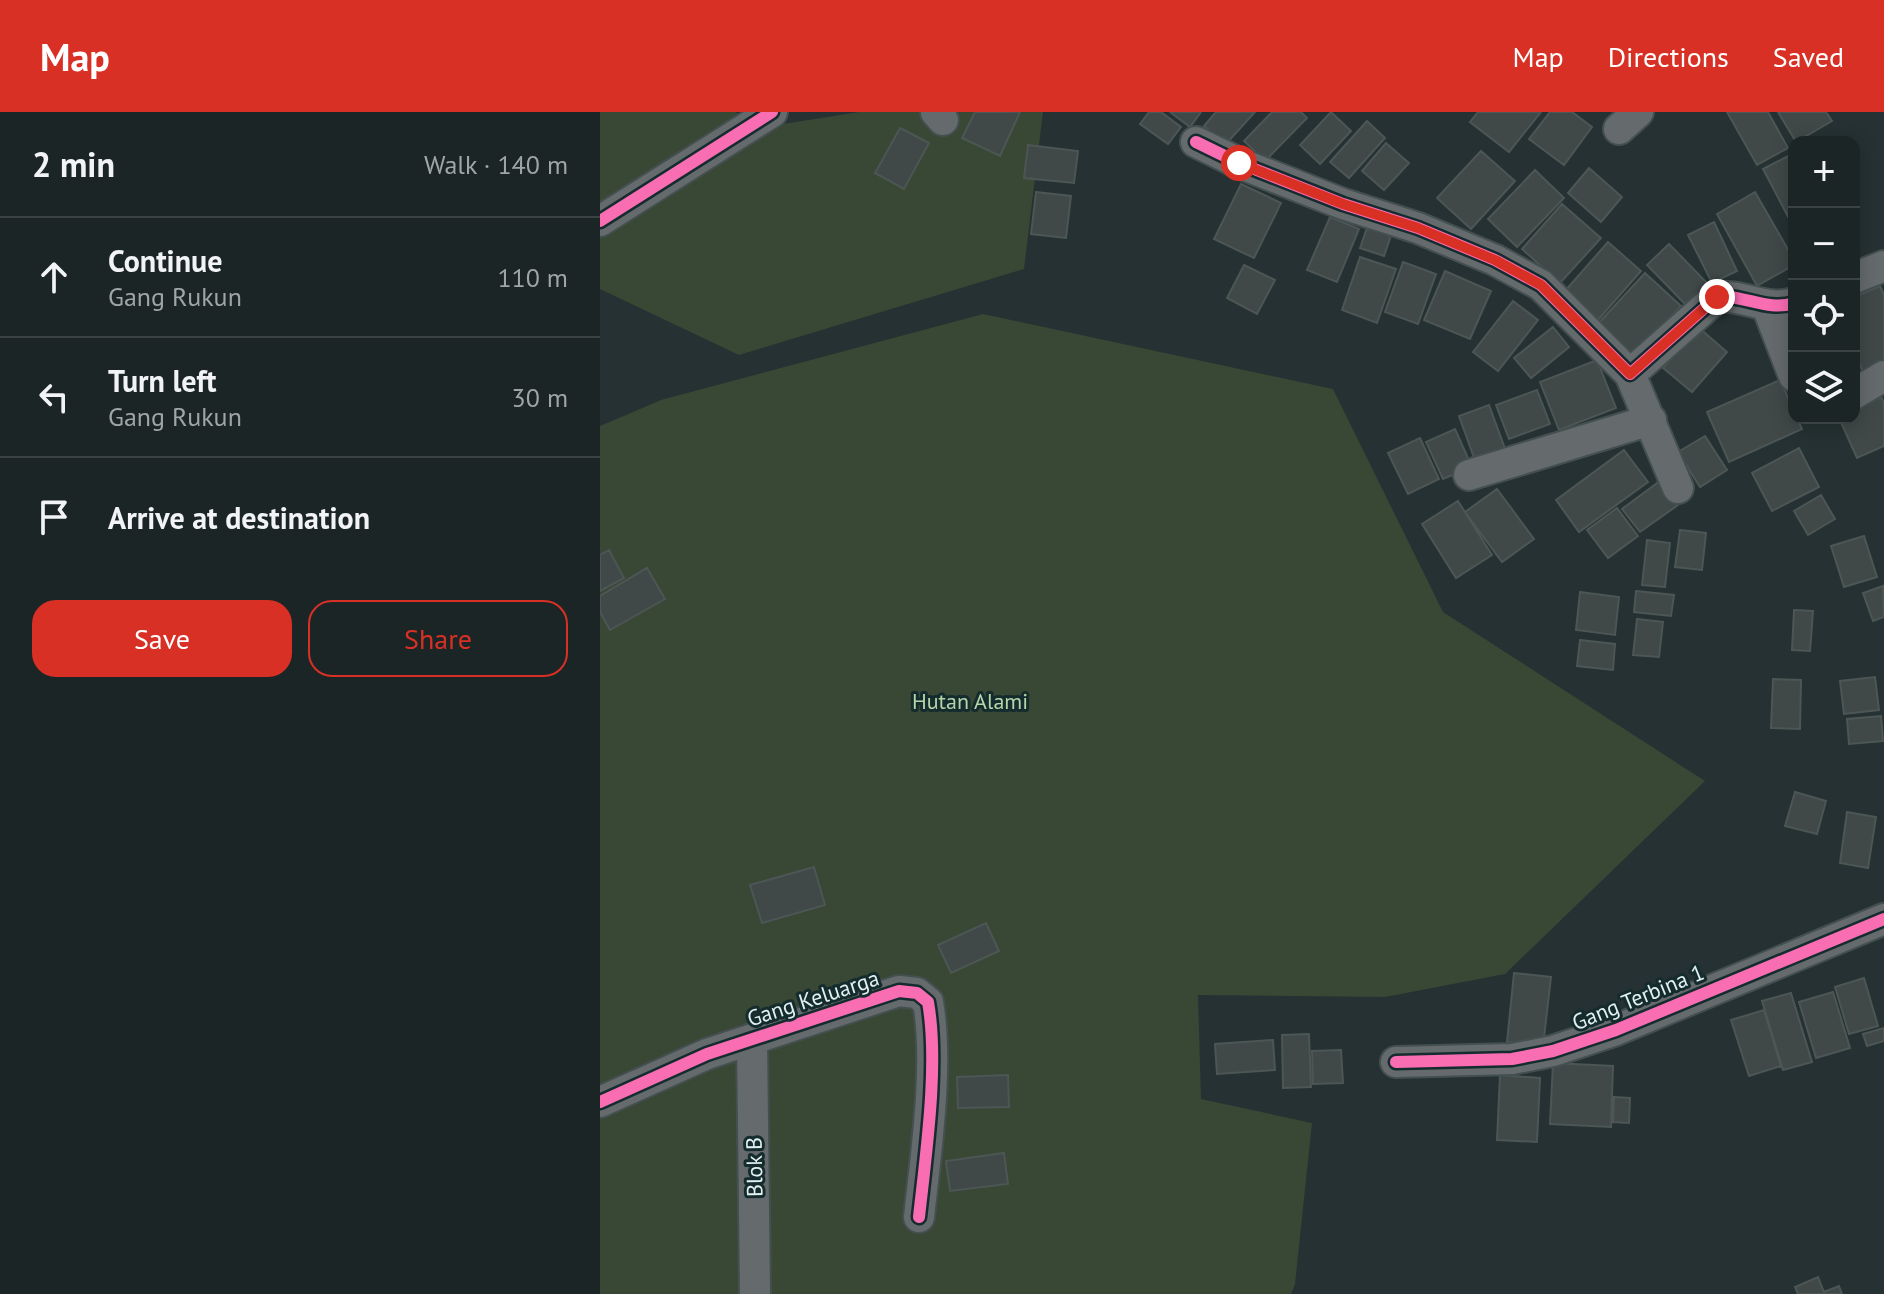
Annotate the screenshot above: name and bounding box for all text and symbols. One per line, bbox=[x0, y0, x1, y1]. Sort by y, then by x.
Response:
text: Map bbox=[40, 32, 110, 81]
text: Map bbox=[1513, 38, 1564, 75]
text: Directions bbox=[1608, 38, 1729, 75]
text: Saved bbox=[1773, 38, 1844, 75]
map controls bbox=[1788, 136, 1860, 424]
button: + bbox=[1788, 136, 1860, 208]
text: 2 min bbox=[32, 142, 115, 186]
route start bbox=[1221, 145, 1257, 181]
text: Walk · 140 m bbox=[424, 148, 568, 181]
button: − bbox=[1788, 208, 1860, 280]
text: Continue bbox=[108, 241, 222, 280]
icon: ahead bbox=[32, 255, 76, 299]
text: 110 m bbox=[497, 261, 568, 294]
route end bbox=[1699, 279, 1735, 315]
text: Gang Rukun bbox=[108, 280, 242, 313]
button: locate bbox=[1788, 280, 1860, 352]
button: layers bbox=[1788, 352, 1860, 424]
text: Turn left bbox=[108, 361, 216, 400]
icon: left bbox=[32, 375, 76, 419]
text: 30 m bbox=[512, 381, 568, 414]
text: Gang Rukun bbox=[108, 400, 242, 433]
icon: arrive bbox=[32, 495, 76, 539]
text: Arrive at destination bbox=[108, 498, 370, 537]
button: Save bbox=[32, 600, 292, 677]
button: Share bbox=[308, 600, 568, 677]
park label: Hutan Alami bbox=[912, 687, 1028, 715]
street label: Gang Terbina 1 bbox=[1568, 958, 1708, 1036]
street label: Gang Keluarga bbox=[744, 964, 882, 1032]
street label: Blok B bbox=[739, 1137, 769, 1197]

